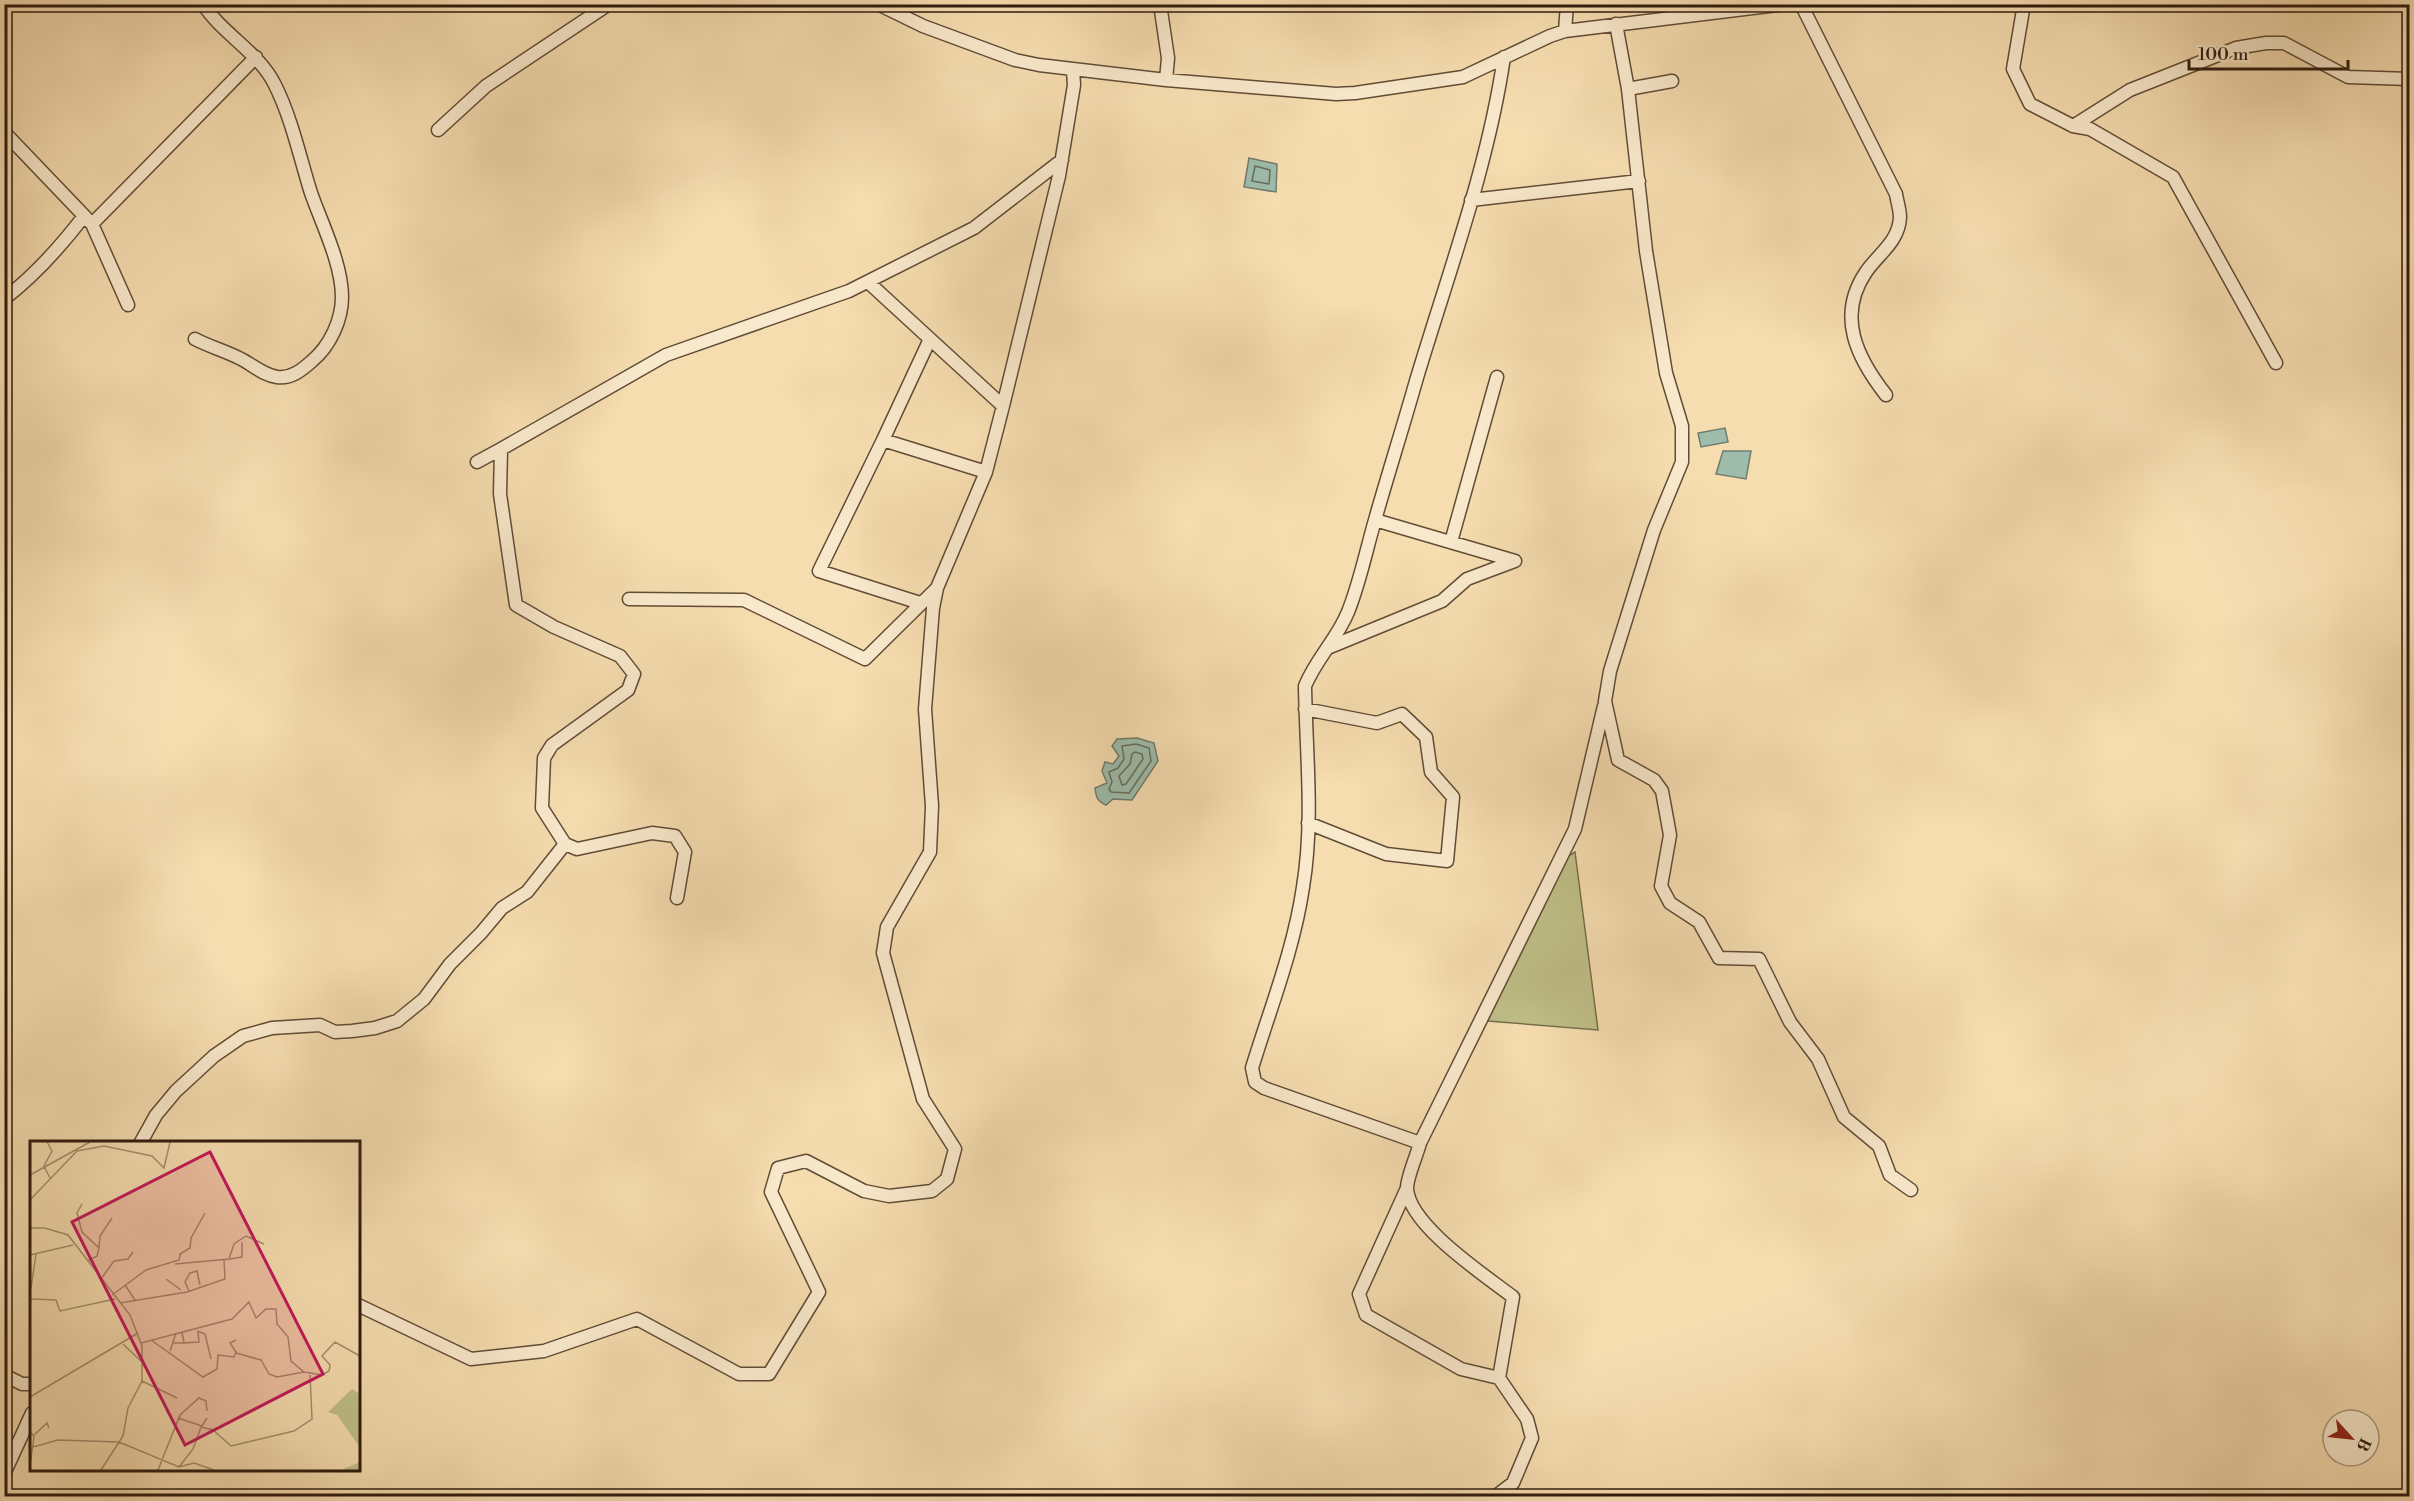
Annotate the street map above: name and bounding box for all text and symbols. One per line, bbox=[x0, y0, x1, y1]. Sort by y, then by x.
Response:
scale bar bbox=[2189, 33, 2348, 71]
text: 100 m bbox=[2198, 43, 2249, 66]
inset map bbox=[30, 1141, 360, 1471]
north arrow bbox=[2321, 1408, 2381, 1468]
text: B bbox=[2352, 1434, 2375, 1454]

